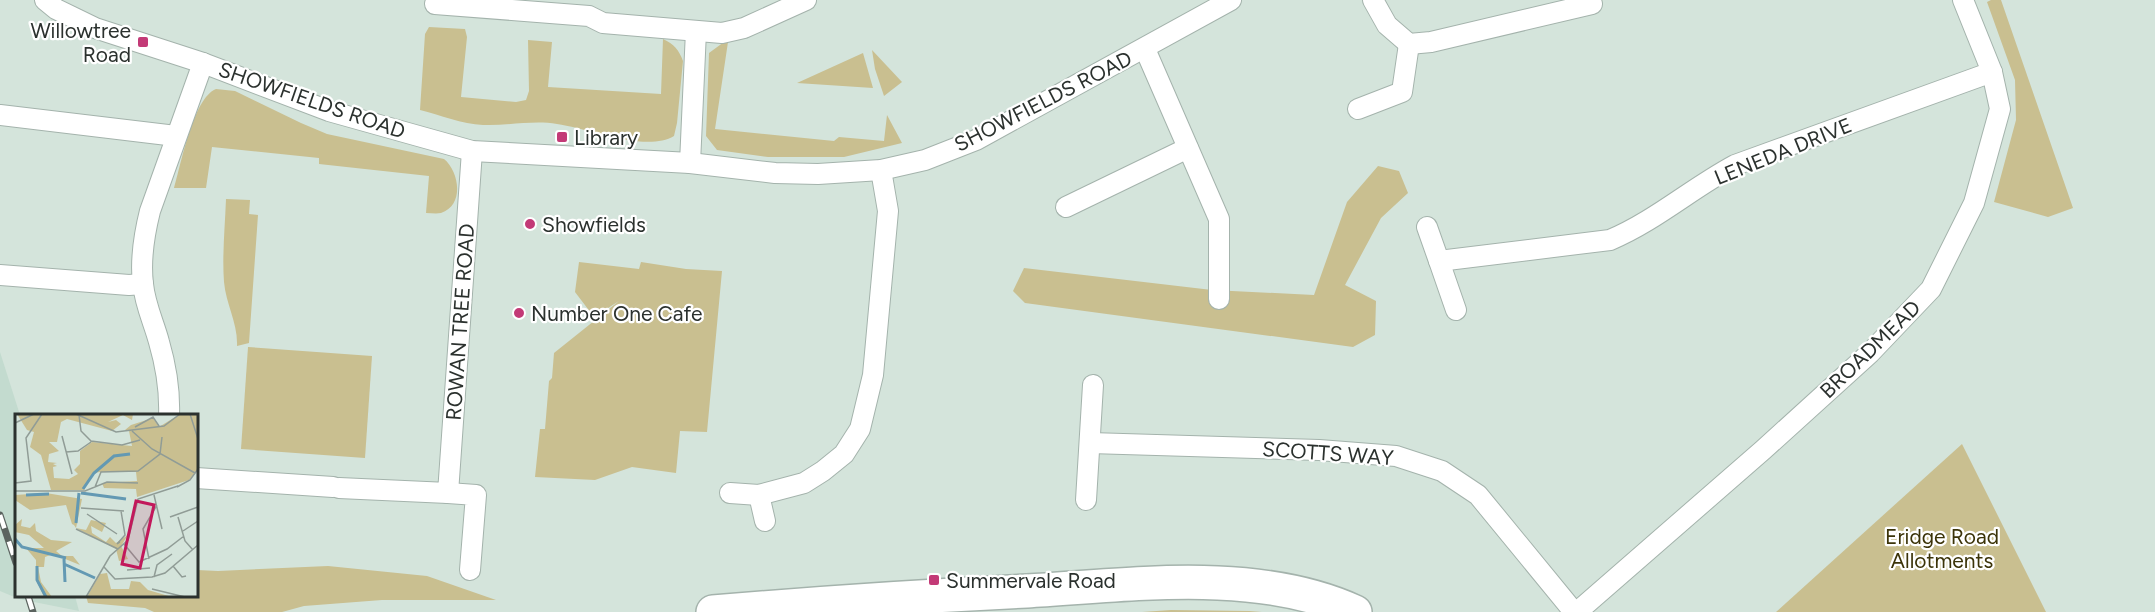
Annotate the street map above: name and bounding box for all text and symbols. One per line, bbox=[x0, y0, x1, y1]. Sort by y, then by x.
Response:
place label: Willowtree Road bbox=[30, 18, 131, 67]
marker: Willowtree Road bbox=[136, 35, 150, 49]
street label: SHOWFIELDS ROAD bbox=[950, 45, 1136, 157]
street label: SHOWFIELDS ROAD bbox=[215, 56, 409, 144]
street label: LENEDA DRIVE bbox=[1711, 112, 1855, 190]
place label: Library bbox=[574, 125, 638, 150]
marker: Library bbox=[555, 130, 569, 144]
place label: Showfields bbox=[542, 212, 646, 237]
marker: Showfields bbox=[523, 217, 537, 231]
street label: ROWAN TREE ROAD bbox=[441, 223, 479, 421]
street label: BROADMEAD bbox=[1815, 295, 1925, 403]
place label: Number One Cafe bbox=[531, 301, 703, 326]
marker: Number One Cafe bbox=[512, 306, 526, 320]
inset map bbox=[15, 414, 198, 597]
street label: SCOTTS WAY bbox=[1262, 436, 1395, 470]
park label: Eridge Road Allotments bbox=[1885, 524, 1999, 573]
place label: Summervale Road bbox=[946, 568, 1116, 593]
marker: Summervale Road bbox=[927, 573, 941, 587]

